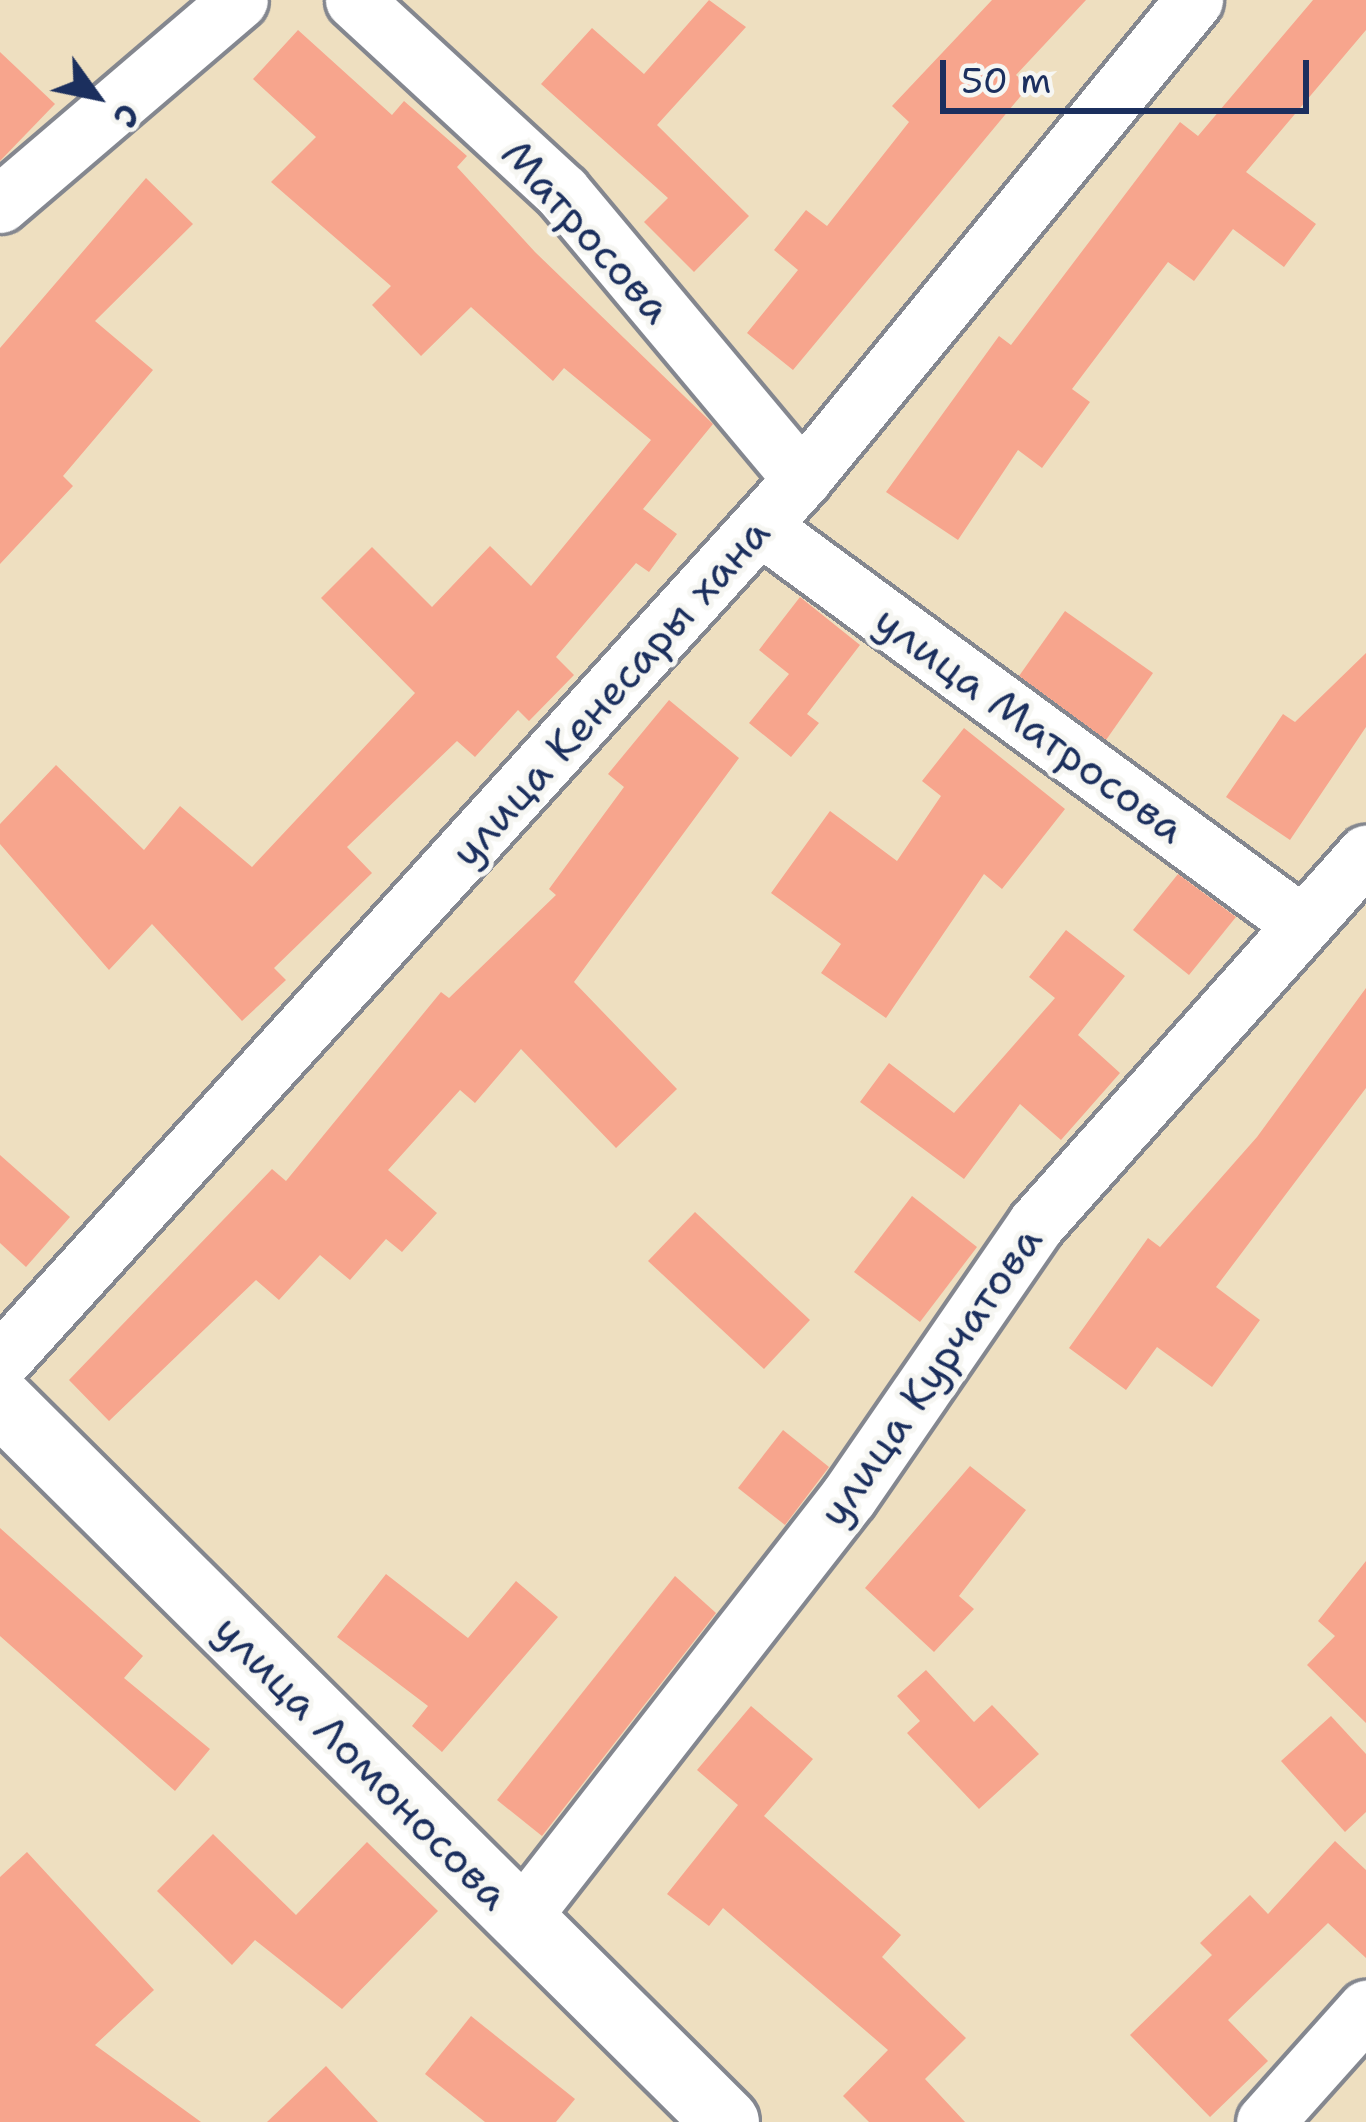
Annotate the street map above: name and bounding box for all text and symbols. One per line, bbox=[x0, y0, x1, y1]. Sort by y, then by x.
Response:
north arrow bbox=[36, 36, 156, 156]
scale bar bbox=[946, 36, 1315, 110]
text: 50 m bbox=[961, 56, 1051, 105]
text: С bbox=[102, 95, 151, 137]
street label: Матросова bbox=[491, 129, 683, 333]
street label: улица Кенесары хана bbox=[440, 507, 780, 877]
street label: улица Матросова bbox=[865, 595, 1195, 853]
street label: улица Курчатова bbox=[808, 1216, 1052, 1536]
street label: улица Ломоносова bbox=[204, 1604, 520, 1920]

